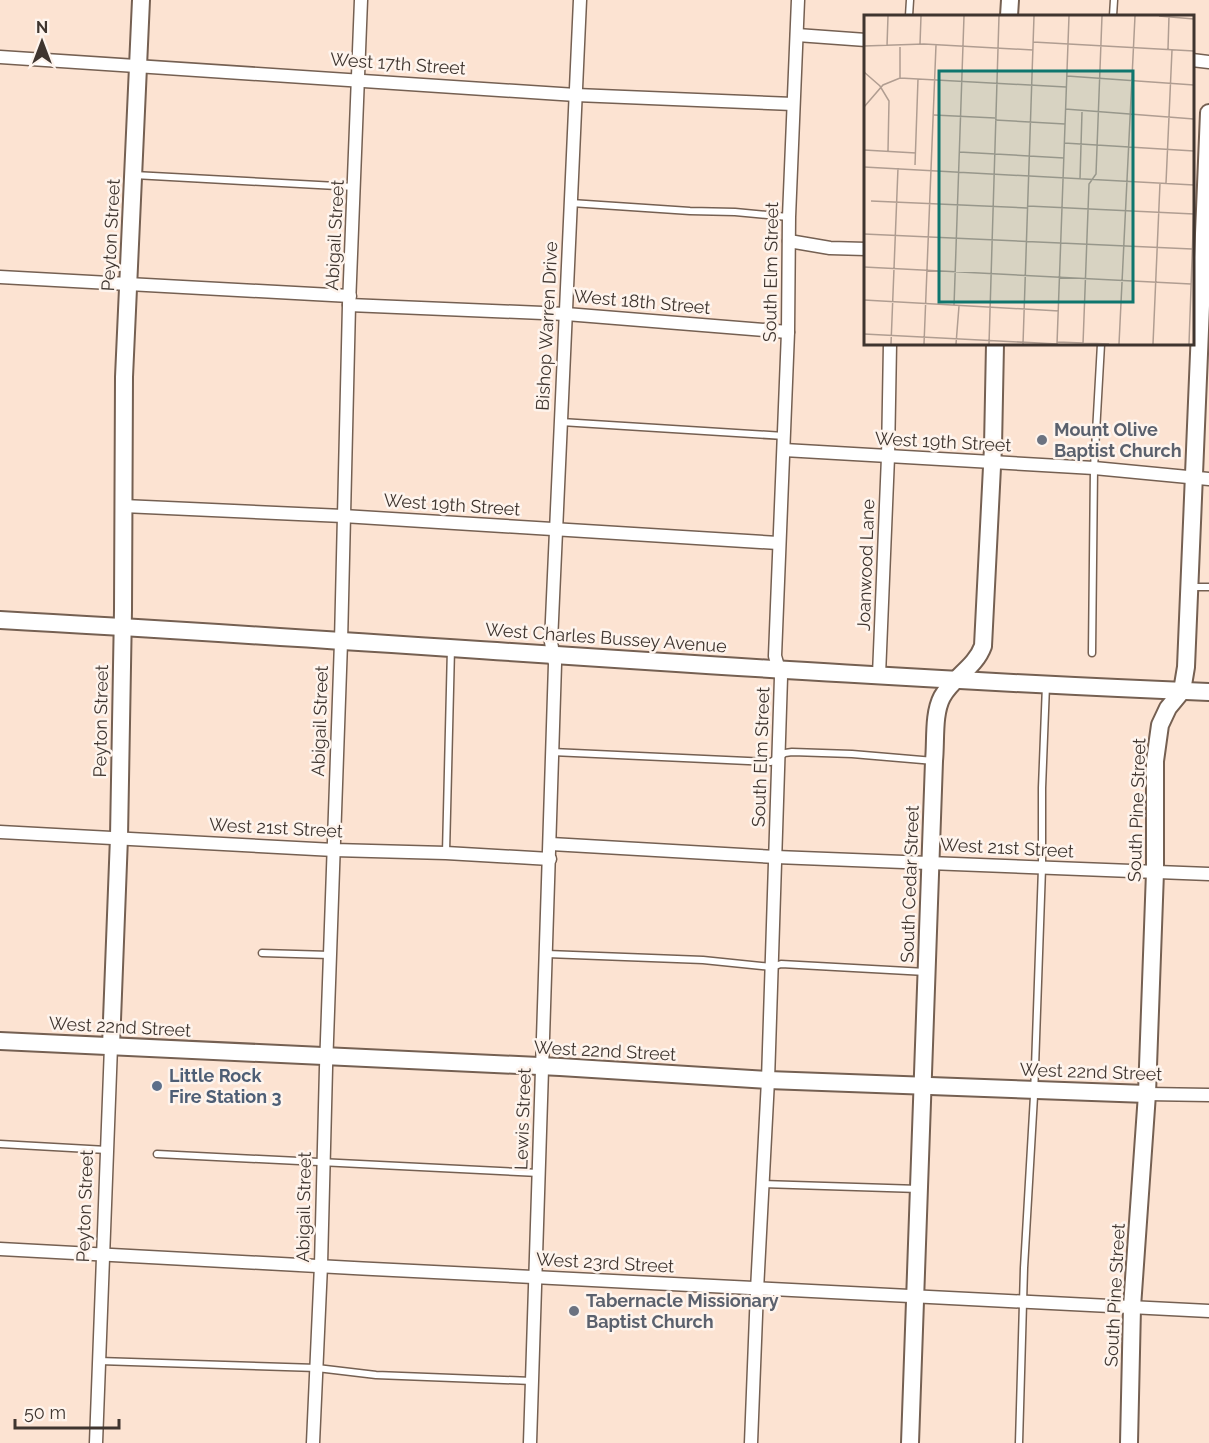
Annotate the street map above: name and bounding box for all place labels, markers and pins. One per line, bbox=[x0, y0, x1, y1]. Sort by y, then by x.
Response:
place label: Mount Olive Baptist Church bbox=[1054, 419, 1182, 461]
marker: Mount Olive Baptist Church bbox=[1035, 433, 1049, 447]
place label: Little Rock Fire Station 3 bbox=[169, 1065, 282, 1107]
marker: Little Rock Fire Station 3 bbox=[150, 1079, 164, 1093]
place label: Tabernacle Missionary Baptist Church bbox=[586, 1290, 779, 1332]
marker: Tabernacle Missionary Baptist Church bbox=[567, 1304, 581, 1318]

